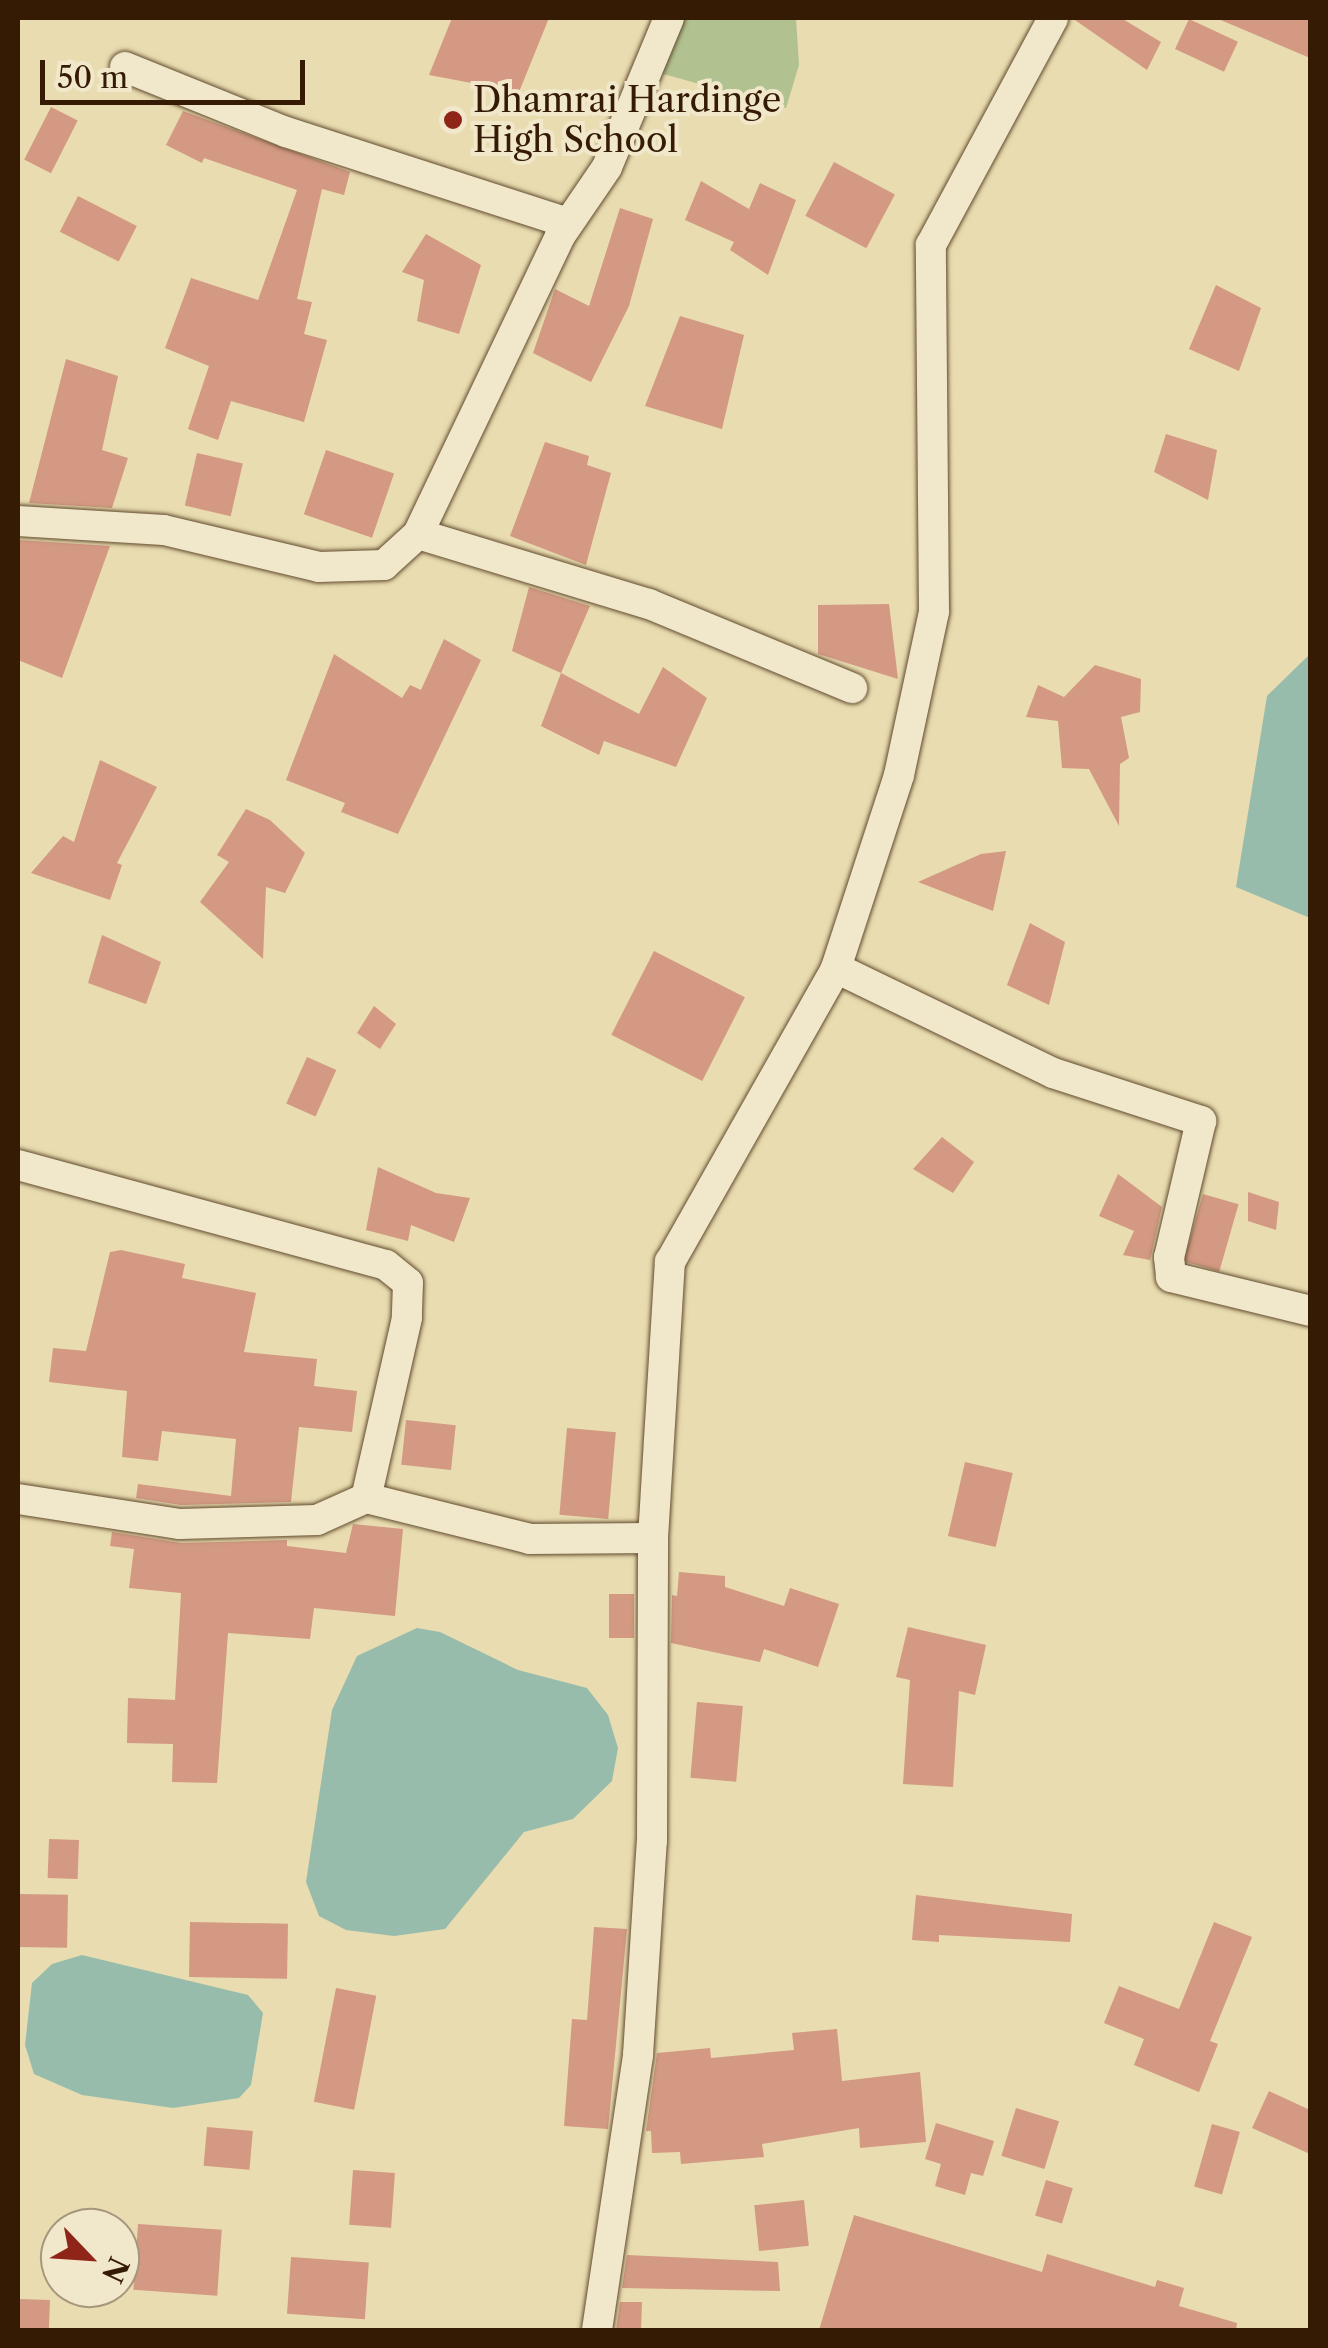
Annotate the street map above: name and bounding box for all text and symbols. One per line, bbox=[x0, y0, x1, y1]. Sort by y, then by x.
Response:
scale bar bbox=[45, 40, 310, 102]
text: 50 m bbox=[57, 59, 128, 96]
place label: Dhamrai Hardinge High School bbox=[473, 79, 781, 161]
marker: Dhamrai Hardinge High School bbox=[442, 109, 464, 131]
north arrow bbox=[40, 2208, 140, 2308]
text: N bbox=[95, 2252, 136, 2288]

